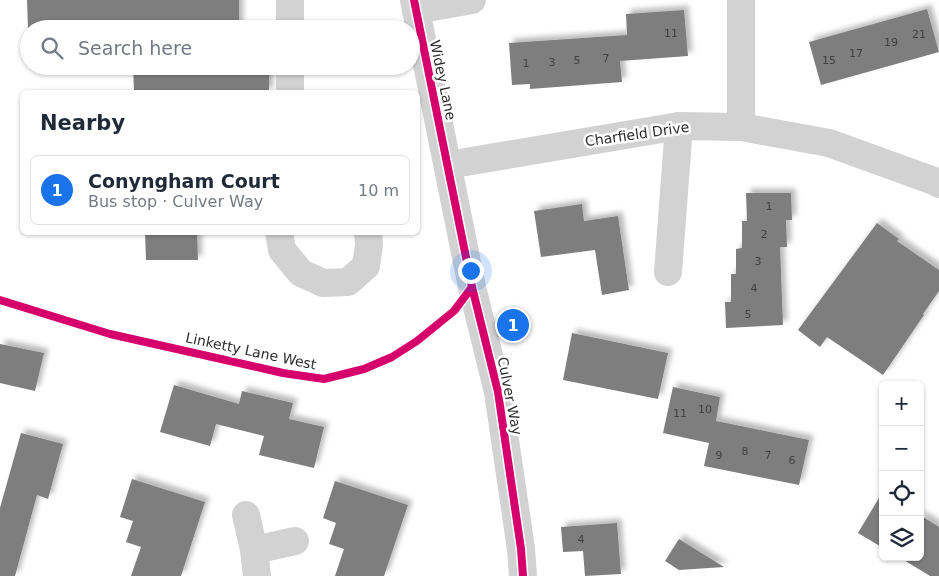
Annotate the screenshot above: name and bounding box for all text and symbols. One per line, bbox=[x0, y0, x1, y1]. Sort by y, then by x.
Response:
search box bbox=[20, 20, 420, 75]
house number: 11 bbox=[664, 27, 678, 40]
house number: 21 bbox=[912, 28, 926, 41]
icon: search bbox=[38, 34, 66, 62]
house number: 19 bbox=[884, 36, 898, 49]
text: Search here bbox=[78, 37, 192, 59]
street label: Widey Lane bbox=[427, 38, 459, 122]
house number: 17 bbox=[849, 47, 863, 60]
house number: 7 bbox=[603, 52, 610, 65]
house number: 5 bbox=[574, 54, 581, 67]
house number: 15 bbox=[822, 54, 836, 67]
house number: 3 bbox=[549, 56, 556, 69]
house number: 1 bbox=[523, 57, 530, 70]
text: Nearby bbox=[40, 111, 125, 135]
street label: Charfield Drive bbox=[584, 119, 690, 149]
text: Conyngham Court bbox=[88, 170, 280, 192]
text: 1 bbox=[51, 181, 63, 200]
text: 10 m bbox=[358, 181, 399, 200]
text: Bus stop · Culver Way bbox=[88, 192, 263, 211]
house number: 1 bbox=[766, 200, 773, 213]
house number: 2 bbox=[761, 228, 768, 241]
house number: 3 bbox=[755, 255, 762, 268]
your location bbox=[458, 258, 484, 284]
house number: 4 bbox=[751, 282, 758, 295]
pin: 1 bbox=[497, 306, 529, 344]
house number: 5 bbox=[745, 308, 752, 321]
street label: Linketty Lane West bbox=[184, 329, 318, 373]
street label: Culver Way bbox=[495, 355, 525, 437]
map controls bbox=[879, 381, 924, 561]
button: + bbox=[879, 381, 924, 426]
house number: 10 bbox=[698, 403, 712, 416]
house number: 11 bbox=[673, 407, 687, 420]
button: − bbox=[879, 426, 924, 471]
house number: 8 bbox=[742, 445, 749, 458]
house number: 9 bbox=[716, 449, 723, 462]
house number: 7 bbox=[765, 449, 772, 462]
house number: 6 bbox=[789, 454, 796, 467]
button: locate bbox=[879, 471, 924, 516]
button: layers bbox=[879, 516, 924, 561]
house number: 4 bbox=[578, 533, 585, 546]

